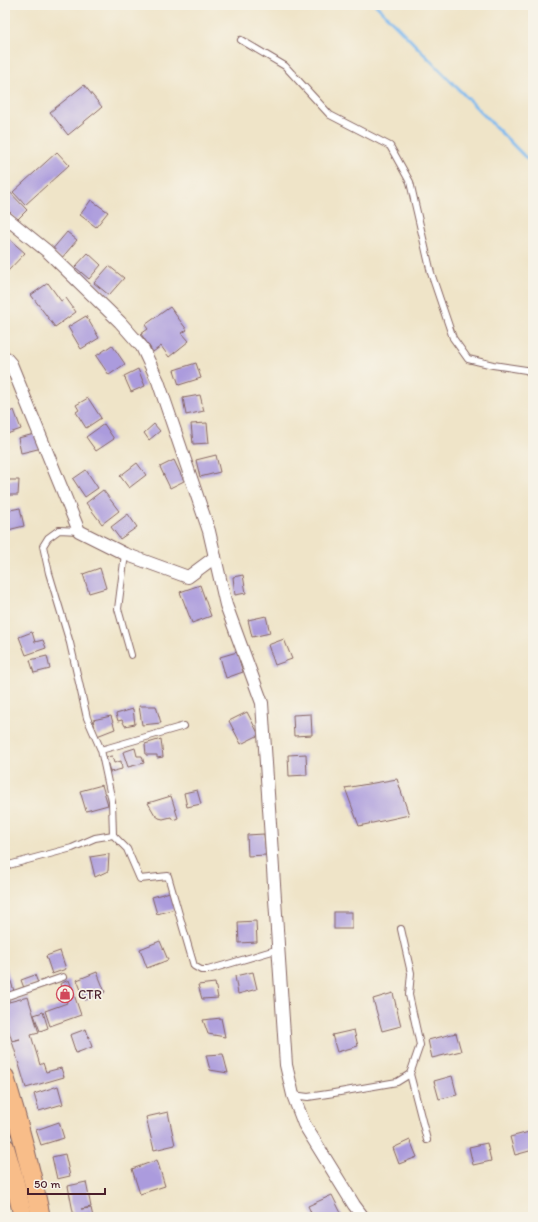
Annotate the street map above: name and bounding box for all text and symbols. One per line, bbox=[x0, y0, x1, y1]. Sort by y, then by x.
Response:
shop icon: CTR bbox=[55, 984, 75, 1004]
place label: CTR bbox=[78, 987, 102, 1002]
scale bar bbox=[28, 1170, 105, 1196]
text: 50 m bbox=[34, 1177, 60, 1191]

